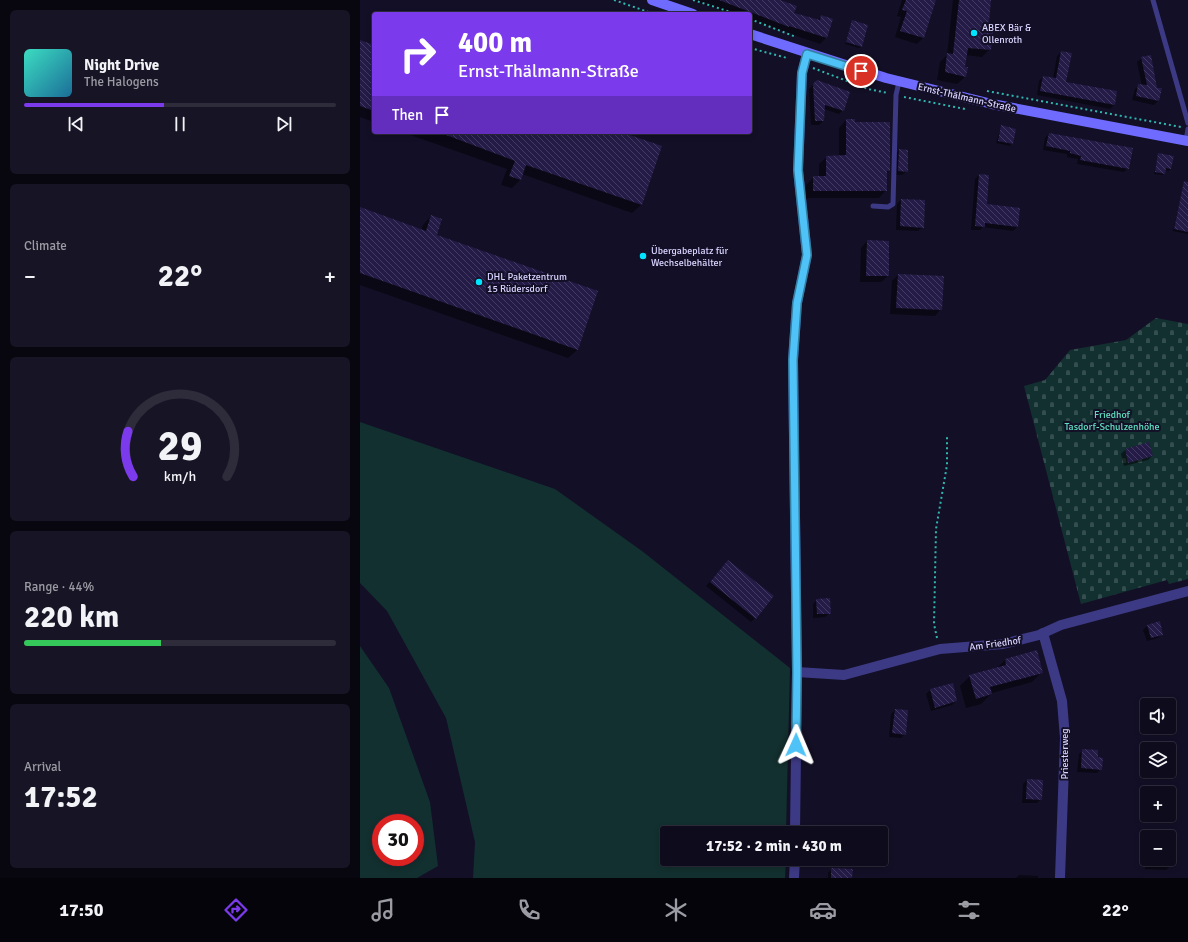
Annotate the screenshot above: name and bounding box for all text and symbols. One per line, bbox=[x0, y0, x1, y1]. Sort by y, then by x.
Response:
place label: ABEX Bär & Ollenroth bbox=[982, 22, 1032, 46]
text: 400 m bbox=[458, 26, 532, 60]
icon: right bbox=[392, 28, 444, 80]
marker: ABEX Bär & Ollenroth bbox=[969, 28, 979, 38]
pin bbox=[844, 54, 878, 88]
text: Night Drive bbox=[84, 56, 159, 74]
text: Ernst-Thälmann-Straße bbox=[458, 60, 639, 82]
icon: arrive bbox=[850, 60, 872, 82]
text: The Halogens bbox=[84, 74, 159, 90]
street label: Ernst-Thälmann-Straße bbox=[916, 81, 1017, 115]
icon: arrive bbox=[431, 104, 453, 126]
text: Then bbox=[392, 106, 423, 124]
icon: previous bbox=[65, 113, 87, 135]
icon: pause bbox=[169, 113, 191, 135]
icon: next bbox=[273, 113, 295, 135]
text: Climate bbox=[24, 238, 67, 254]
place label: Übergabeplatz für Wechselbehälter bbox=[651, 245, 729, 269]
marker: Übergabeplatz für Wechselbehälter bbox=[638, 251, 648, 261]
text: 22° bbox=[158, 258, 202, 295]
text: − bbox=[24, 263, 36, 290]
text: + bbox=[324, 263, 336, 290]
place label: DHL Paketzentrum 15 Rüdersdorf bbox=[487, 271, 567, 295]
marker: DHL Paketzentrum 15 Rüdersdorf bbox=[474, 277, 484, 287]
park label: Friedhof Tasdorf-Schulzenhöhe bbox=[1064, 409, 1160, 433]
text: 29 bbox=[158, 421, 202, 472]
text: km/h bbox=[164, 468, 196, 485]
text: Range · 44% bbox=[24, 579, 94, 595]
text: 220 km bbox=[24, 599, 119, 636]
street label: Am Friedhof bbox=[969, 634, 1022, 654]
map controls bbox=[1140, 698, 1176, 866]
button: sound bbox=[1140, 698, 1176, 734]
position arrow bbox=[775, 724, 817, 766]
street label: Priesterweg bbox=[1059, 728, 1071, 780]
button: layers bbox=[1140, 742, 1176, 778]
text: Arrival bbox=[24, 759, 61, 775]
text: 17:52 bbox=[24, 779, 98, 816]
button: + bbox=[1140, 786, 1176, 822]
speed limit sign: 30 bbox=[372, 814, 424, 866]
button: − bbox=[1140, 830, 1176, 866]
text: 17:52 · 2 min · 430 m bbox=[706, 837, 842, 855]
icon: directions bbox=[222, 896, 250, 924]
icon: music bbox=[369, 896, 397, 924]
icon: phone bbox=[515, 896, 543, 924]
icon: climate bbox=[662, 896, 690, 924]
icon: car bbox=[809, 896, 837, 924]
icon: filters bbox=[955, 896, 983, 924]
text: 17:50 bbox=[59, 899, 104, 921]
text: 22° bbox=[1102, 899, 1129, 921]

